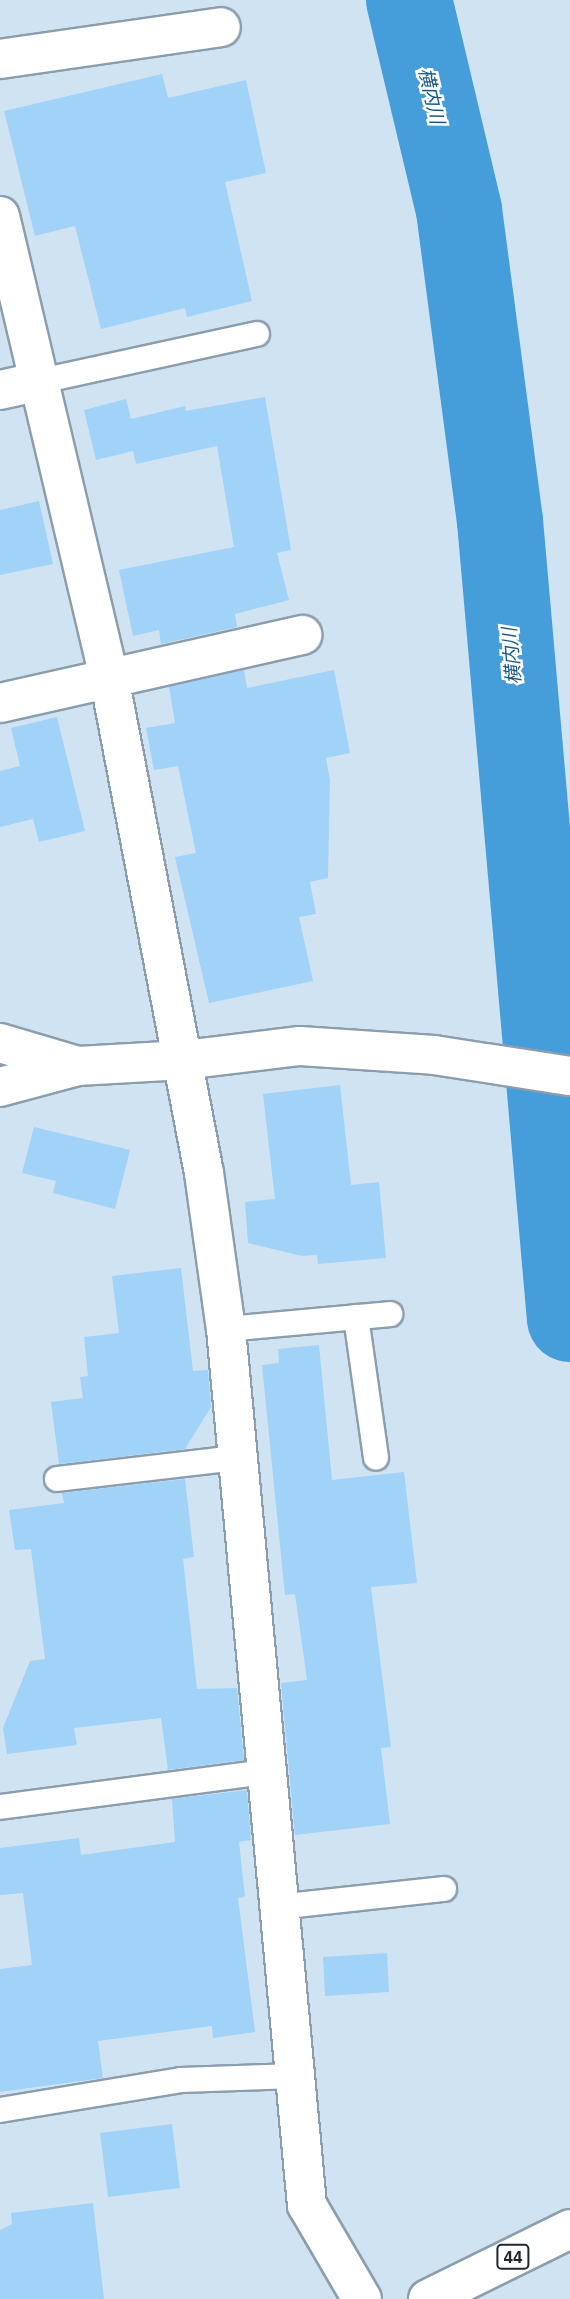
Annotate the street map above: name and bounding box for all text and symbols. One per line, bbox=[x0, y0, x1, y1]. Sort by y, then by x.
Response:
water label: 横内川 bbox=[413, 66, 449, 126]
water label: 横内川 bbox=[498, 627, 526, 685]
road number: 44 bbox=[496, 2244, 530, 2270]

